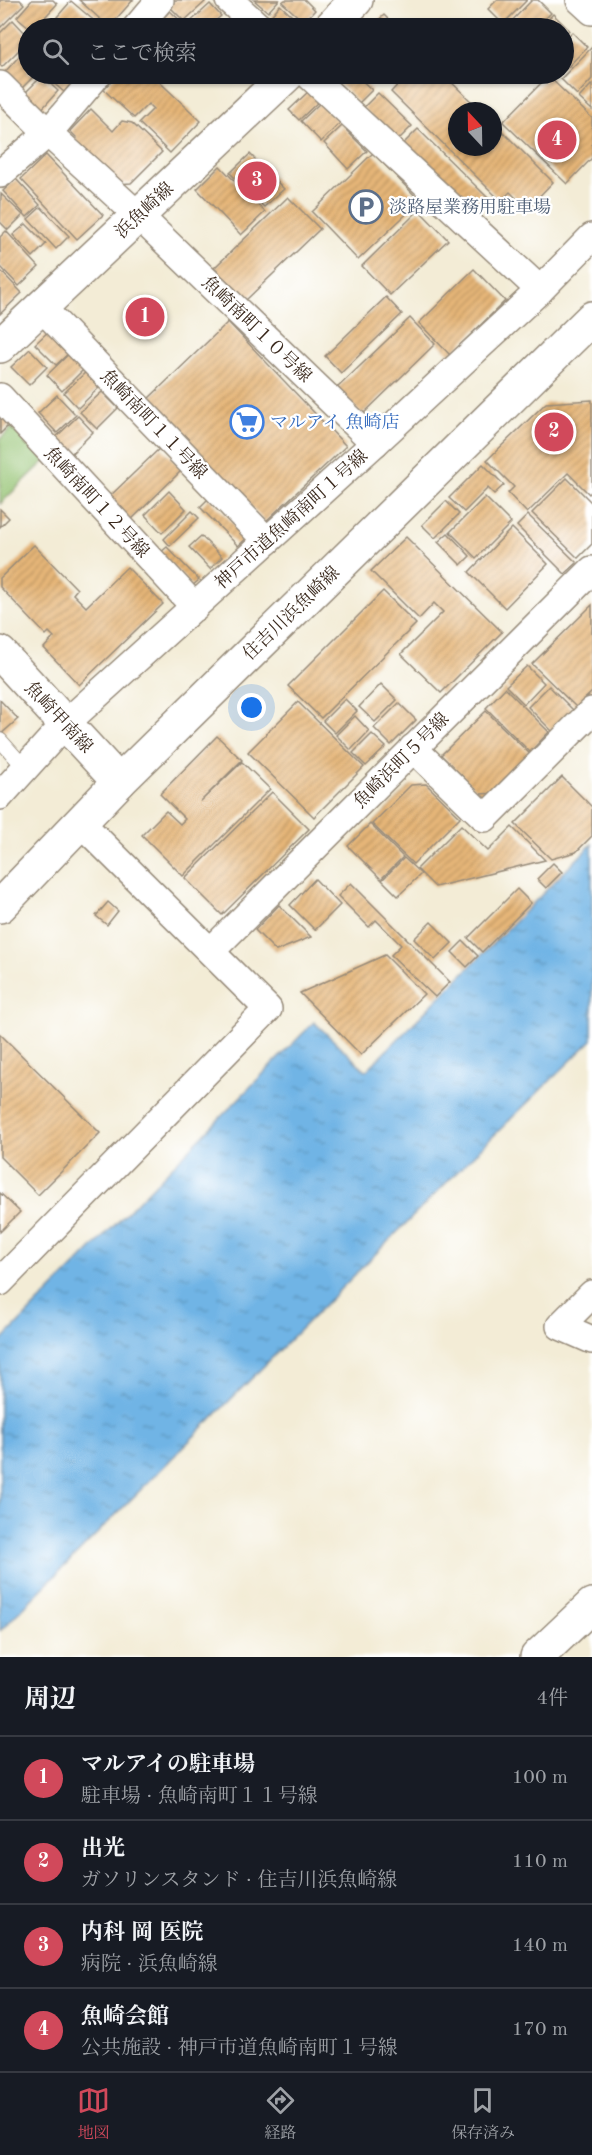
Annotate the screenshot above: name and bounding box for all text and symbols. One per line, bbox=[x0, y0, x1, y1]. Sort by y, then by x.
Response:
search box bbox=[18, 18, 574, 84]
icon: search bbox=[39, 35, 72, 68]
text: ここで検索 bbox=[87, 43, 197, 65]
north arrow bbox=[448, 102, 502, 156]
pin: 4 bbox=[538, 118, 576, 162]
pin: 3 bbox=[238, 158, 276, 204]
street label: 浜魚崎線 bbox=[111, 178, 177, 242]
parking icon: 淡路屋業務用駐車場 bbox=[348, 189, 384, 225]
place label: 淡路屋業務用駐車場 bbox=[389, 197, 551, 217]
street label: 魚崎南町１０号線 bbox=[198, 272, 316, 386]
pin: 1 bbox=[126, 294, 164, 340]
street label: 魚崎南町１１号線 bbox=[97, 365, 211, 483]
supermarket icon: マルアイ 魚崎店 bbox=[229, 404, 265, 440]
pin: 2 bbox=[534, 410, 574, 454]
place label: マルアイ 魚崎店 bbox=[270, 412, 399, 432]
street label: 魚崎南町１２号線 bbox=[41, 443, 153, 561]
street label: 神戸市道魚崎南町１号線 bbox=[211, 445, 371, 593]
street label: 住吉川浜魚崎線 bbox=[239, 562, 343, 664]
street label: 魚崎甲南線 bbox=[21, 677, 97, 757]
your location bbox=[237, 693, 266, 722]
street label: 魚崎浜町５号線 bbox=[349, 708, 453, 812]
text: 周辺 bbox=[24, 1687, 76, 1713]
text: 4件 bbox=[536, 1689, 568, 1709]
text: マルアイの駐車場 bbox=[81, 1754, 255, 1776]
text: 1 bbox=[38, 1768, 49, 1788]
text: 100 m bbox=[512, 1768, 568, 1788]
text: 駐車場 · 魚崎南町１１号線 bbox=[81, 1787, 318, 1807]
text: 出光 bbox=[81, 1838, 125, 1860]
text: 2 bbox=[38, 1852, 49, 1872]
text: 110 m bbox=[512, 1852, 568, 1872]
text: ガソリンスタンド · 住吉川浜魚崎線 bbox=[81, 1871, 397, 1891]
text: 内科 岡 医院 bbox=[81, 1922, 203, 1944]
text: 3 bbox=[38, 1936, 49, 1956]
text: 140 m bbox=[512, 1936, 568, 1956]
text: 病院 · 浜魚崎線 bbox=[81, 1955, 218, 1975]
text: 魚崎会館 bbox=[81, 2006, 169, 2028]
text: 4 bbox=[38, 2020, 49, 2040]
text: 170 m bbox=[512, 2020, 568, 2040]
text: 公共施設 · 神戸市道魚崎南町１号線 bbox=[81, 2039, 398, 2059]
tab: 地図 bbox=[77, 2084, 110, 2144]
tab: 経路 bbox=[264, 2084, 297, 2144]
tab: 保存済み bbox=[451, 2084, 515, 2144]

